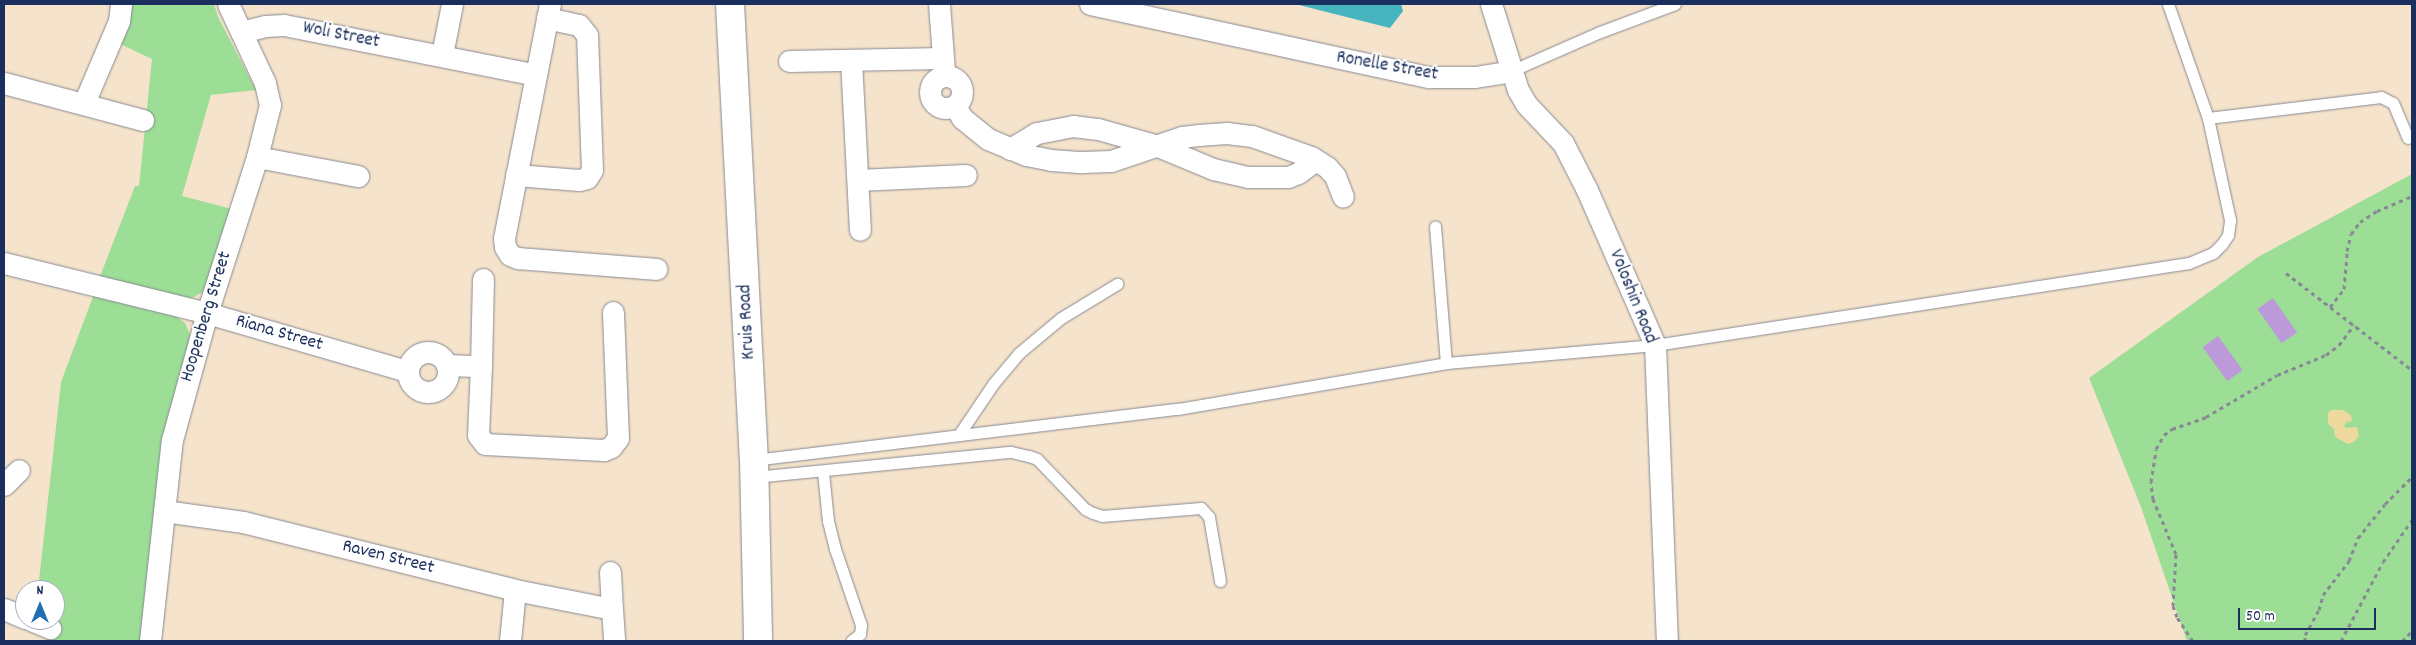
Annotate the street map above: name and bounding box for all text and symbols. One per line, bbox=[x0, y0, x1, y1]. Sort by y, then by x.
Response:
street label: Woli Street bbox=[301, 17, 381, 55]
street label: Ronelle Street bbox=[1334, 47, 1440, 87]
street label: Voloshin Road bbox=[1603, 247, 1661, 347]
street label: Hoopenberg Street bbox=[176, 249, 238, 385]
street label: Kruis Road bbox=[735, 284, 761, 360]
street label: Riana Street bbox=[233, 311, 325, 357]
street label: Raven Street bbox=[340, 536, 436, 580]
north arrow bbox=[15, 580, 65, 630]
text: N bbox=[37, 581, 43, 601]
scale bar bbox=[2241, 598, 2378, 630]
text: 50 m bbox=[2246, 606, 2275, 628]

